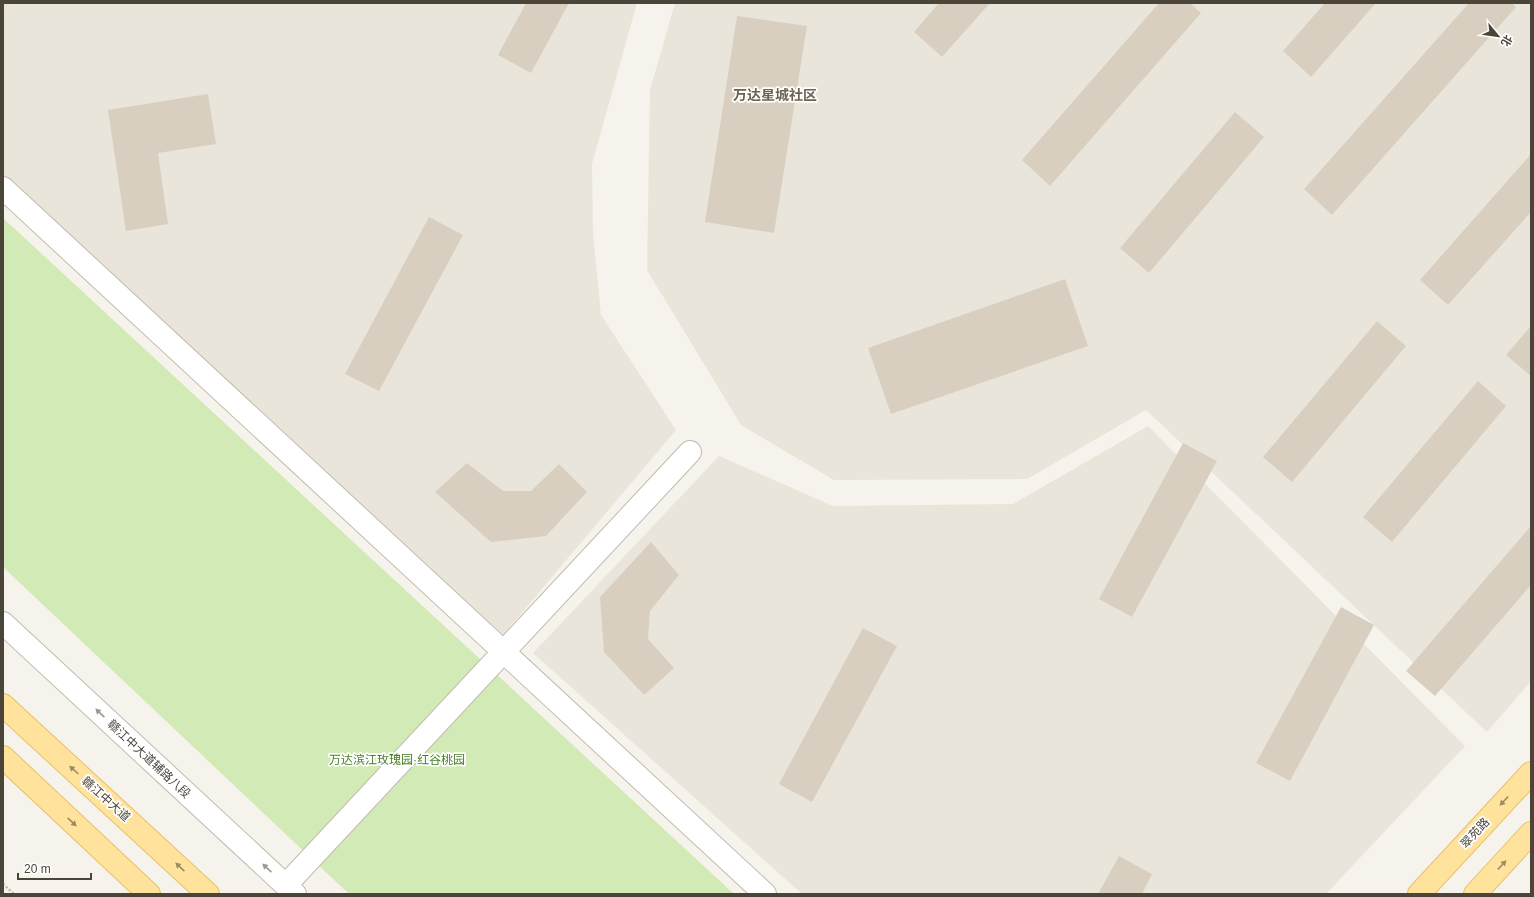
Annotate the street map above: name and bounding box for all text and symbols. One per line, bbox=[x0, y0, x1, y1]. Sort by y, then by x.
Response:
north arrow bbox=[1478, 16, 1518, 56]
text: 北 bbox=[1499, 33, 1515, 49]
district label: 万达星城社区 bbox=[733, 87, 817, 103]
one-way arrow bbox=[94, 708, 105, 717]
street label: 赣江中大道辅路八段 bbox=[105, 717, 193, 801]
park label: 万达滨江玫瑰园·红谷桃园 bbox=[329, 753, 465, 767]
one-way arrow bbox=[69, 765, 79, 775]
street label: 赣江中大道 bbox=[79, 774, 133, 824]
one-way arrow bbox=[1500, 796, 1509, 806]
street label: 翠苑路 bbox=[1458, 815, 1492, 851]
one-way arrow bbox=[68, 817, 77, 826]
scale bar bbox=[18, 855, 91, 881]
one-way arrow bbox=[1497, 860, 1506, 870]
text: 20 m bbox=[24, 862, 51, 876]
one-way arrow bbox=[175, 863, 185, 872]
one-way arrow bbox=[262, 863, 272, 872]

